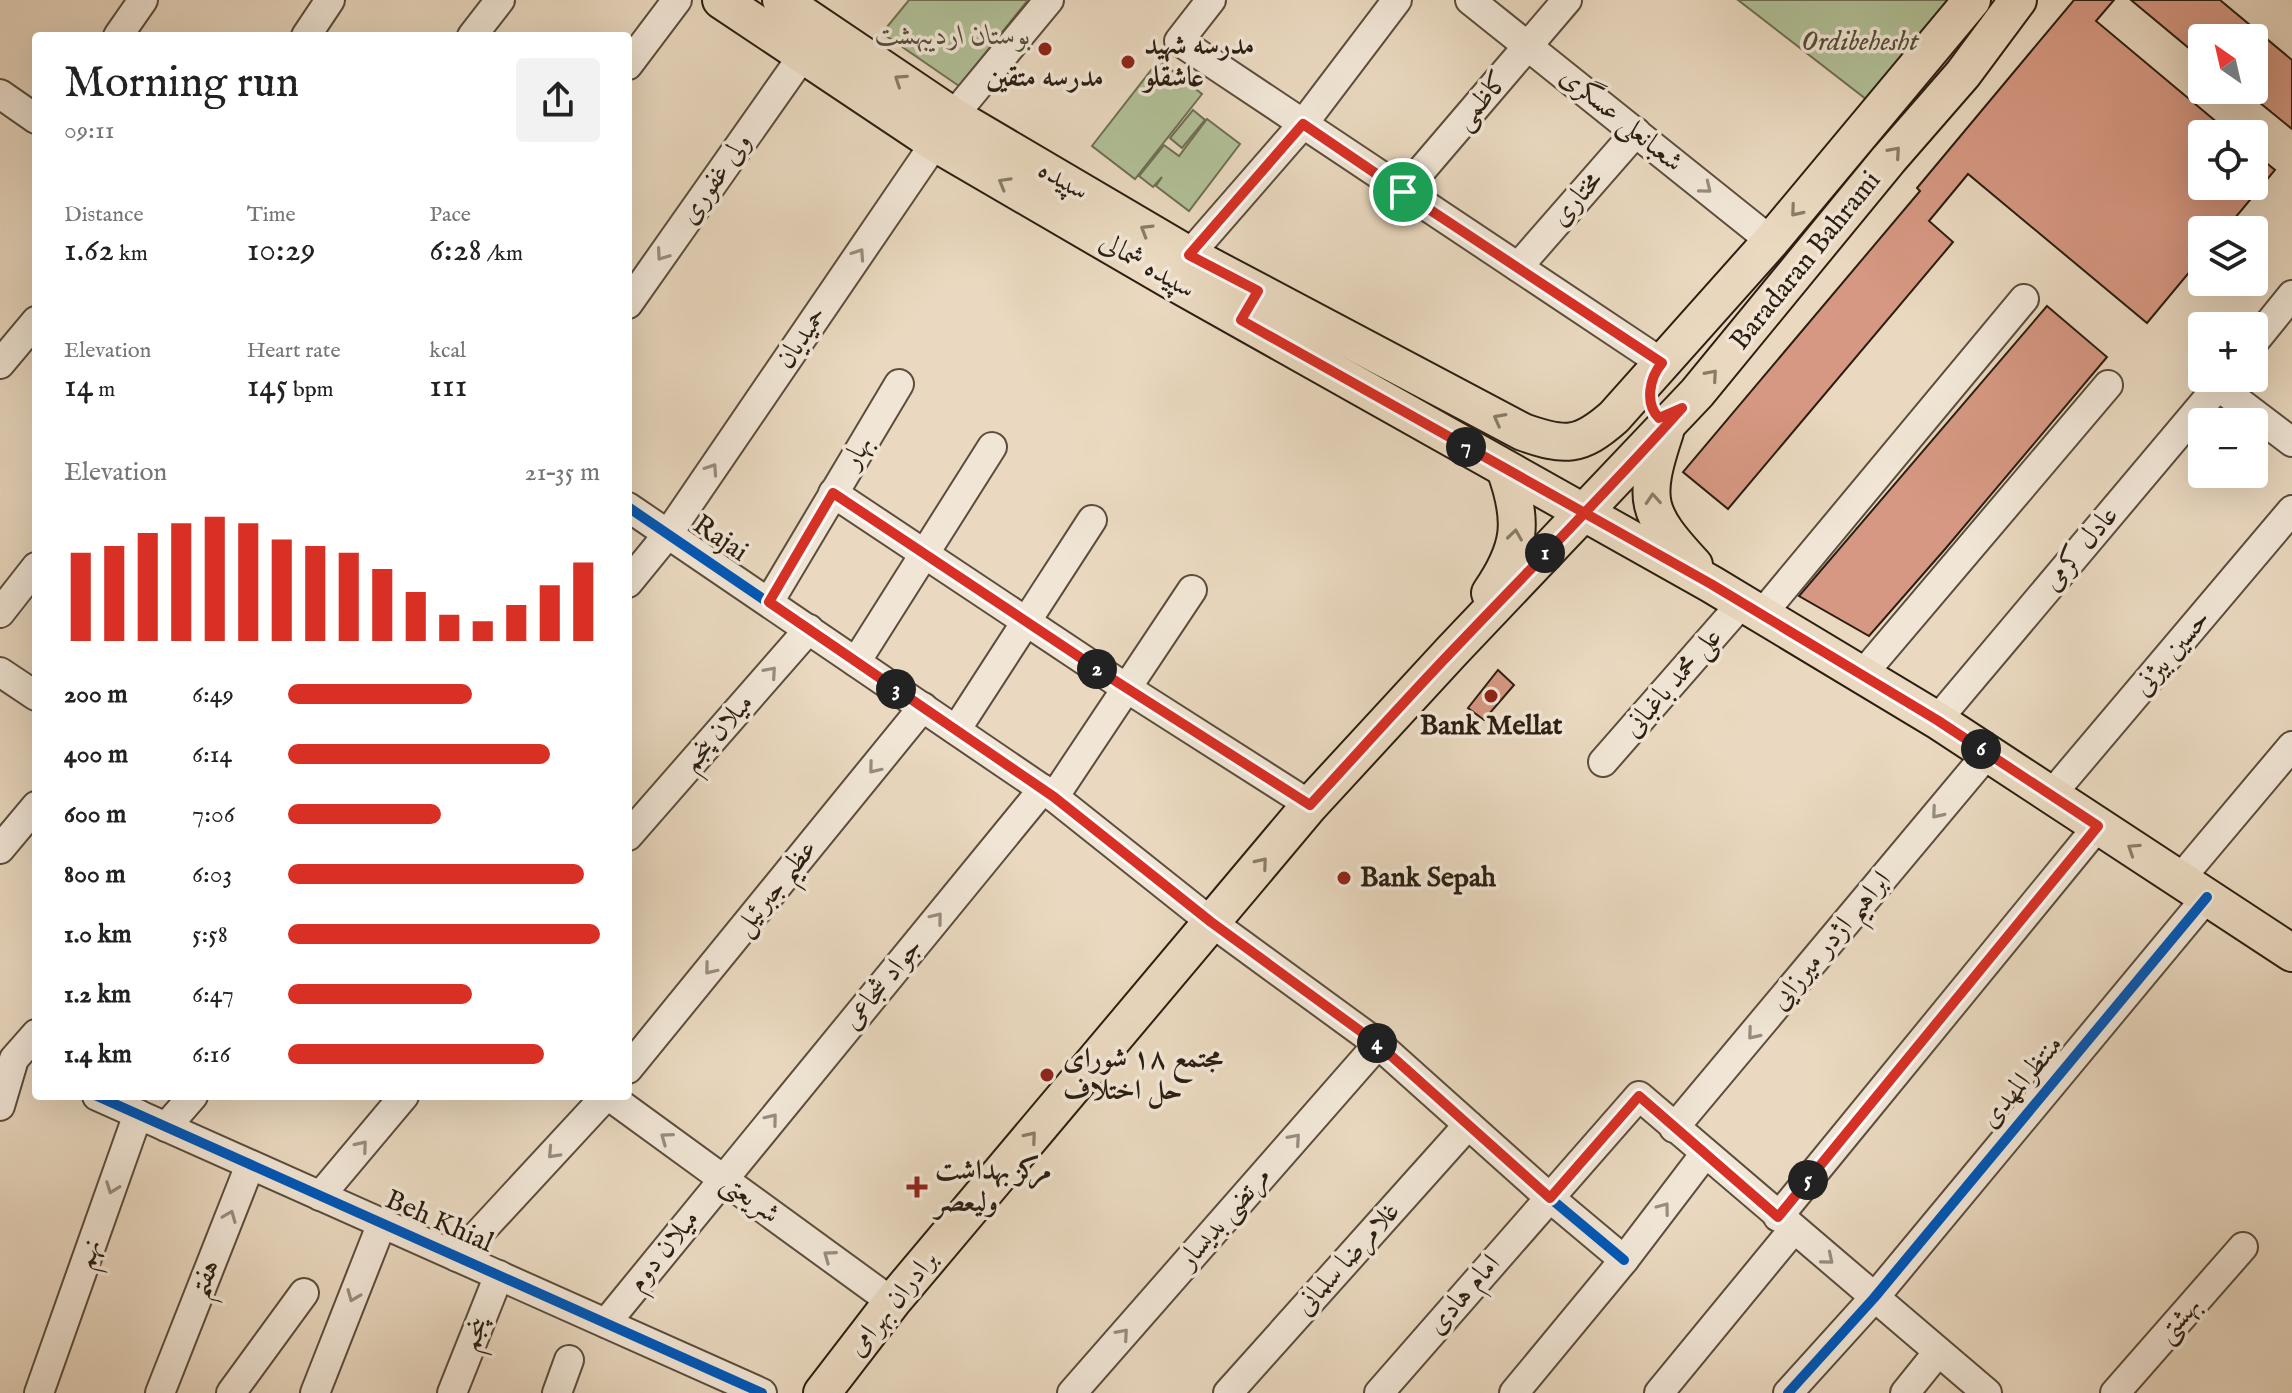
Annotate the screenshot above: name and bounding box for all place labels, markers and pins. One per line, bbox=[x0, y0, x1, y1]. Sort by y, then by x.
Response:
place label: مدرسه شهید عاشقلو bbox=[1141, 29, 1254, 96]
marker: مدرسه متقین bbox=[1036, 40, 1054, 58]
marker: مدرسه شهید عاشقلو bbox=[1119, 53, 1137, 71]
place label: مدرسه متقین bbox=[986, 61, 1104, 96]
pin bbox=[1369, 158, 1437, 226]
pin: 7 bbox=[1446, 427, 1486, 467]
pin: 1 bbox=[1525, 533, 1565, 573]
pin: 2 bbox=[1077, 649, 1117, 689]
pin: 3 bbox=[876, 669, 916, 709]
marker: Bank Mellat bbox=[1482, 687, 1500, 705]
place label: Bank Mellat bbox=[1420, 709, 1563, 744]
pin: 6 bbox=[1961, 729, 2001, 769]
place label: Bank Sepah bbox=[1360, 861, 1497, 896]
marker: Bank Sepah bbox=[1335, 869, 1353, 887]
pin: 4 bbox=[1357, 1023, 1397, 1063]
place label: مجتمع ۱۸ شورای حل اختلاف bbox=[1063, 1042, 1224, 1109]
marker: مجتمع ۱۸ شورای حل اختلاف bbox=[1038, 1066, 1056, 1084]
place label: مرکز بهداشت ولیعصر bbox=[932, 1154, 1051, 1221]
pin: 5 bbox=[1788, 1160, 1828, 1200]
marker: مرکز بهداشت ولیعصر bbox=[906, 1176, 928, 1198]

